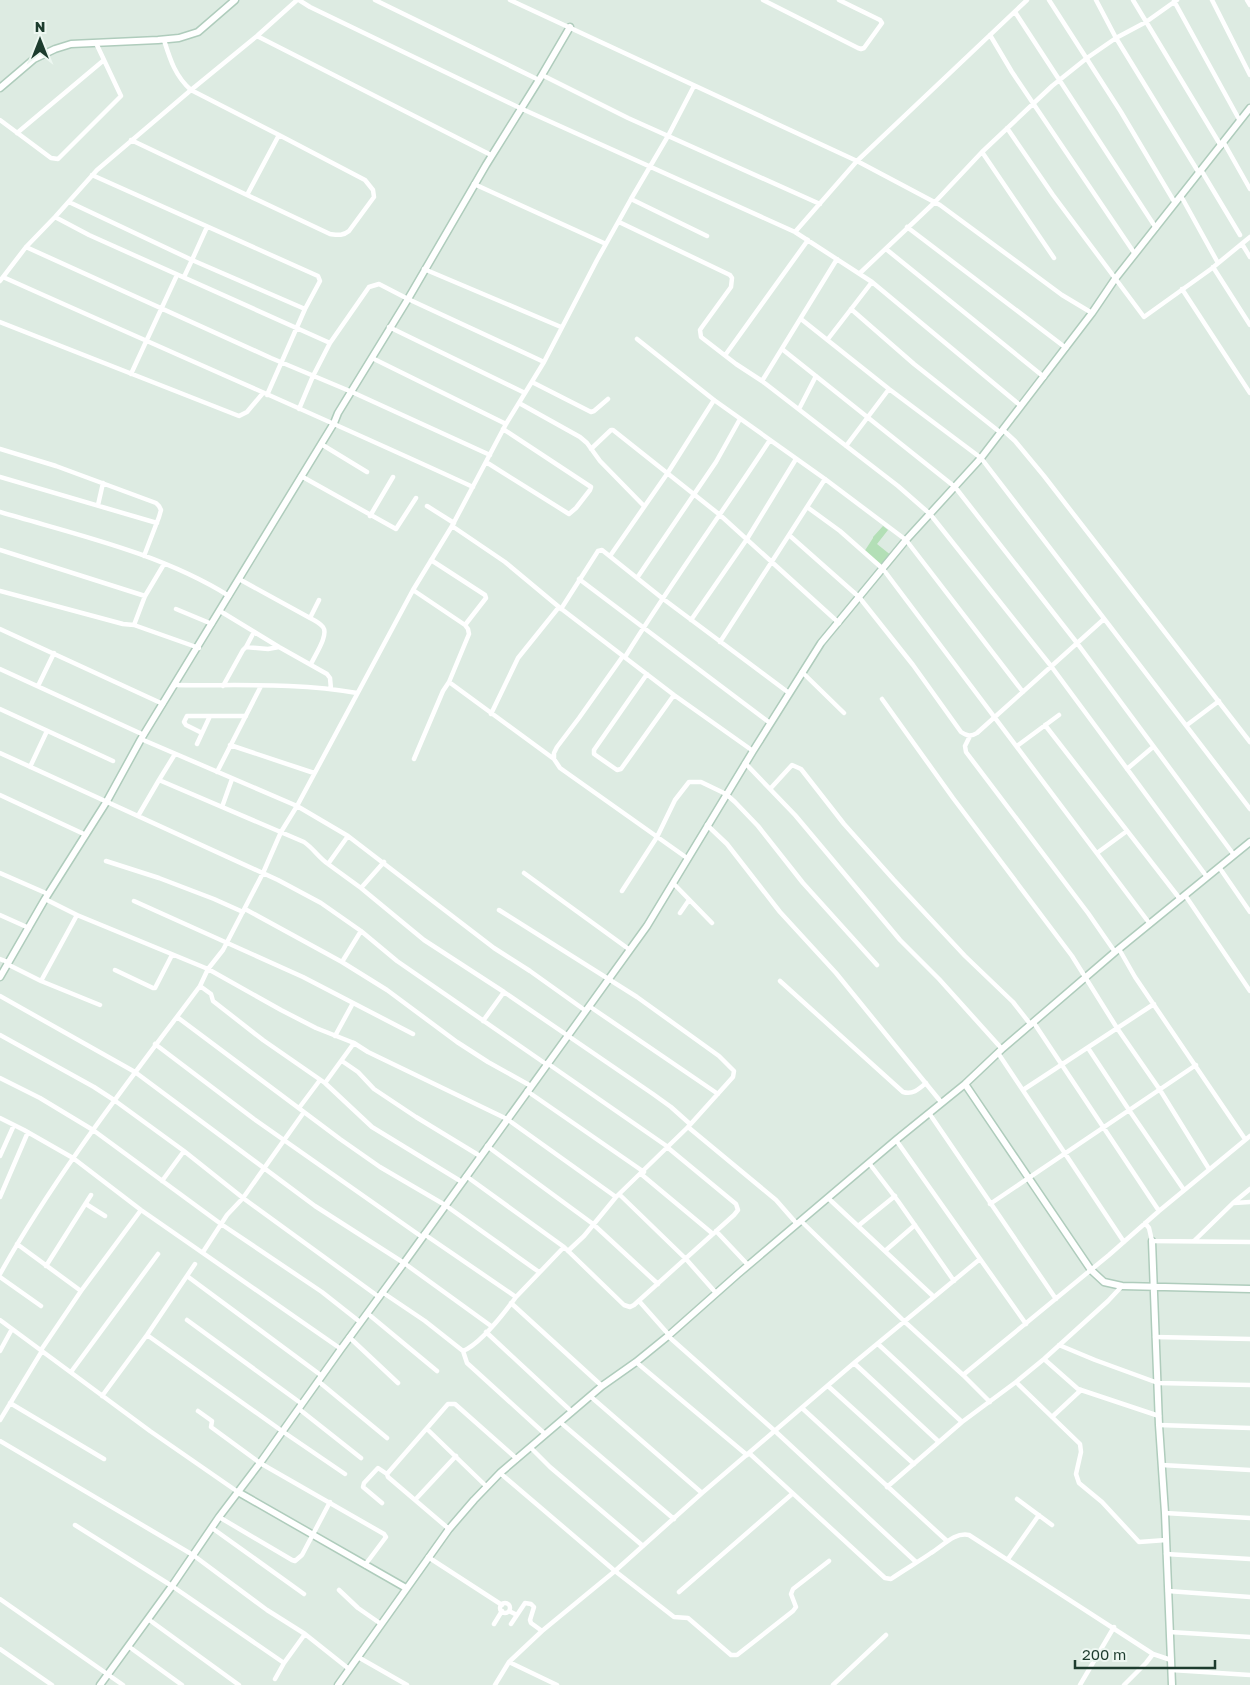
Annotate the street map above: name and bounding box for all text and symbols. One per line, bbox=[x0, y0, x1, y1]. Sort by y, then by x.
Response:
north arrow bbox=[15, 15, 65, 65]
text: N bbox=[35, 18, 45, 35]
scale bar bbox=[1075, 1638, 1215, 1670]
text: 200 m bbox=[1082, 1645, 1126, 1663]

